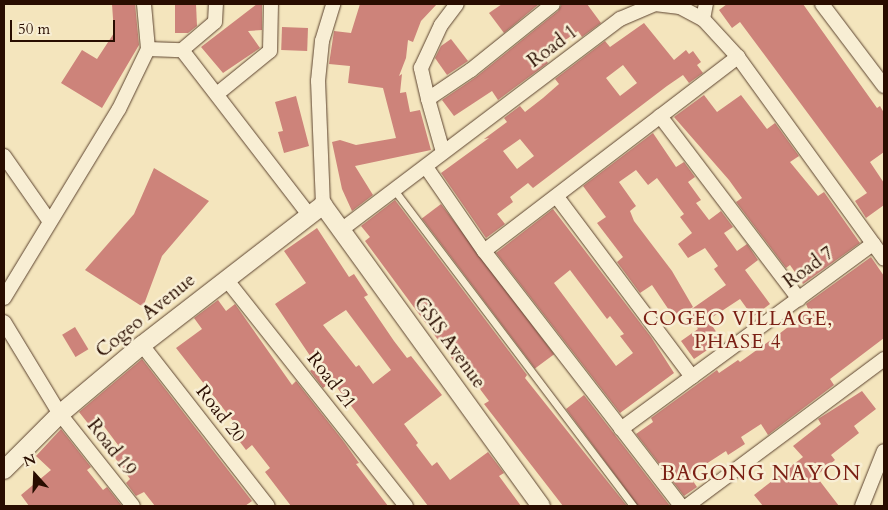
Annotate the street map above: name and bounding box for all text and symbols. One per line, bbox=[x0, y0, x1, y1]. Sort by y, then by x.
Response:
scale bar bbox=[12, 10, 118, 42]
text: 50 m bbox=[18, 19, 50, 39]
street label: Road 1 bbox=[524, 21, 582, 73]
street label: Road 7 bbox=[779, 242, 839, 294]
street label: Cogeo Avenue bbox=[92, 269, 200, 363]
street label: GSIS Avenue bbox=[408, 293, 490, 393]
district label: COGEO VILLAGE, PHASE 4 bbox=[641, 306, 835, 353]
street label: Road 21 bbox=[302, 348, 360, 414]
street label: Road 20 bbox=[191, 381, 249, 447]
street label: Road 19 bbox=[82, 415, 140, 481]
text: N bbox=[21, 449, 39, 471]
north arrow bbox=[10, 450, 60, 500]
district label: BAGONG NAYON bbox=[659, 461, 863, 487]

